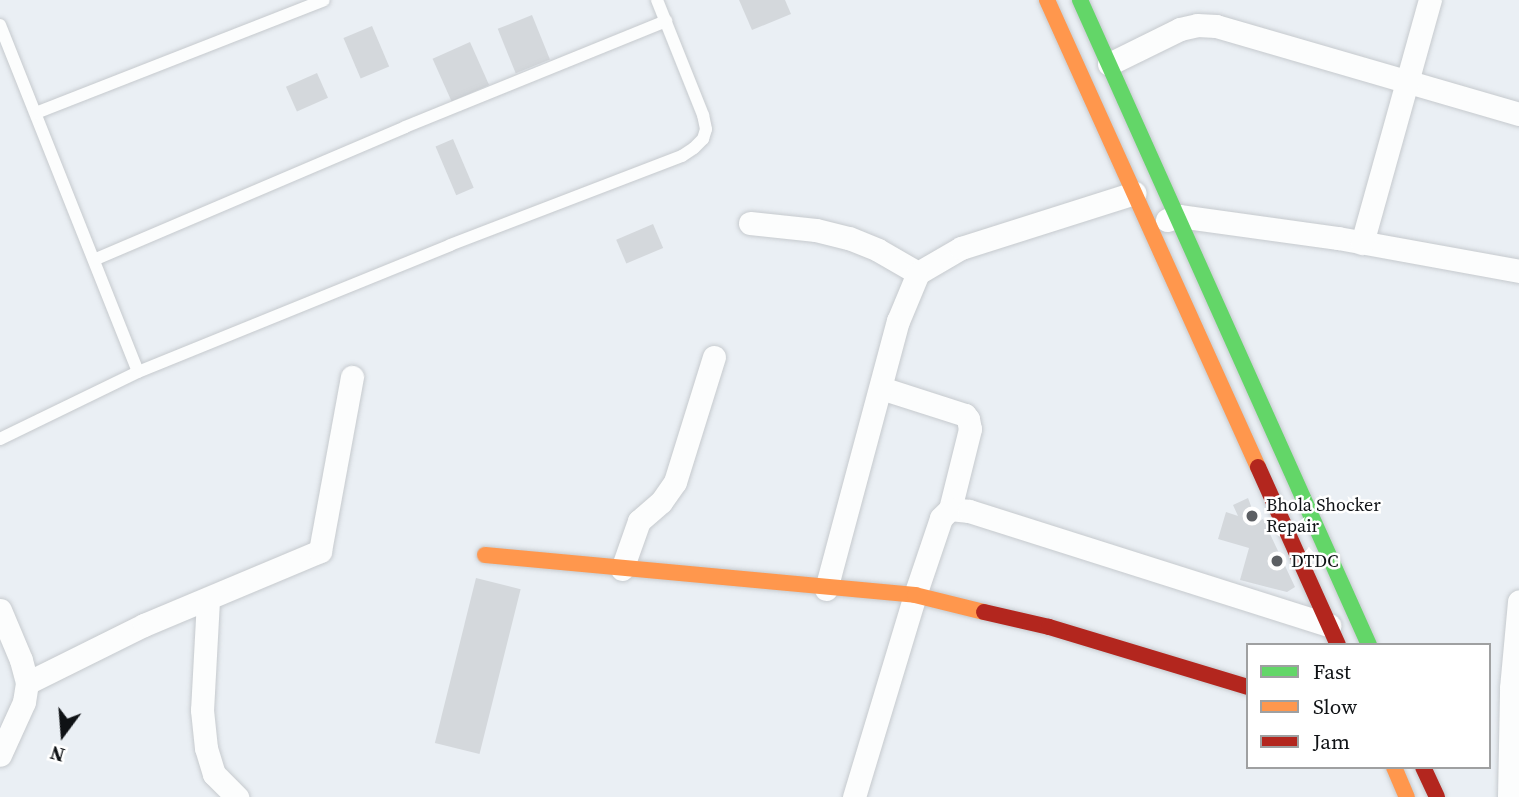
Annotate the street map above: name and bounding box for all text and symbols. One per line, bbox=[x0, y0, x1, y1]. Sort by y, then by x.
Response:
place label: Bhola Shocker Repair bbox=[1266, 495, 1381, 538]
marker: Bhola Shocker Repair bbox=[1244, 508, 1260, 524]
place label: DTDC bbox=[1291, 550, 1339, 572]
marker: DTDC bbox=[1269, 553, 1285, 569]
legend bbox=[1246, 643, 1491, 769]
text: Fast bbox=[1313, 657, 1351, 686]
text: Slow bbox=[1313, 692, 1357, 721]
north arrow bbox=[28, 699, 98, 769]
text: Jam bbox=[1313, 727, 1350, 756]
text: N bbox=[47, 740, 67, 769]

